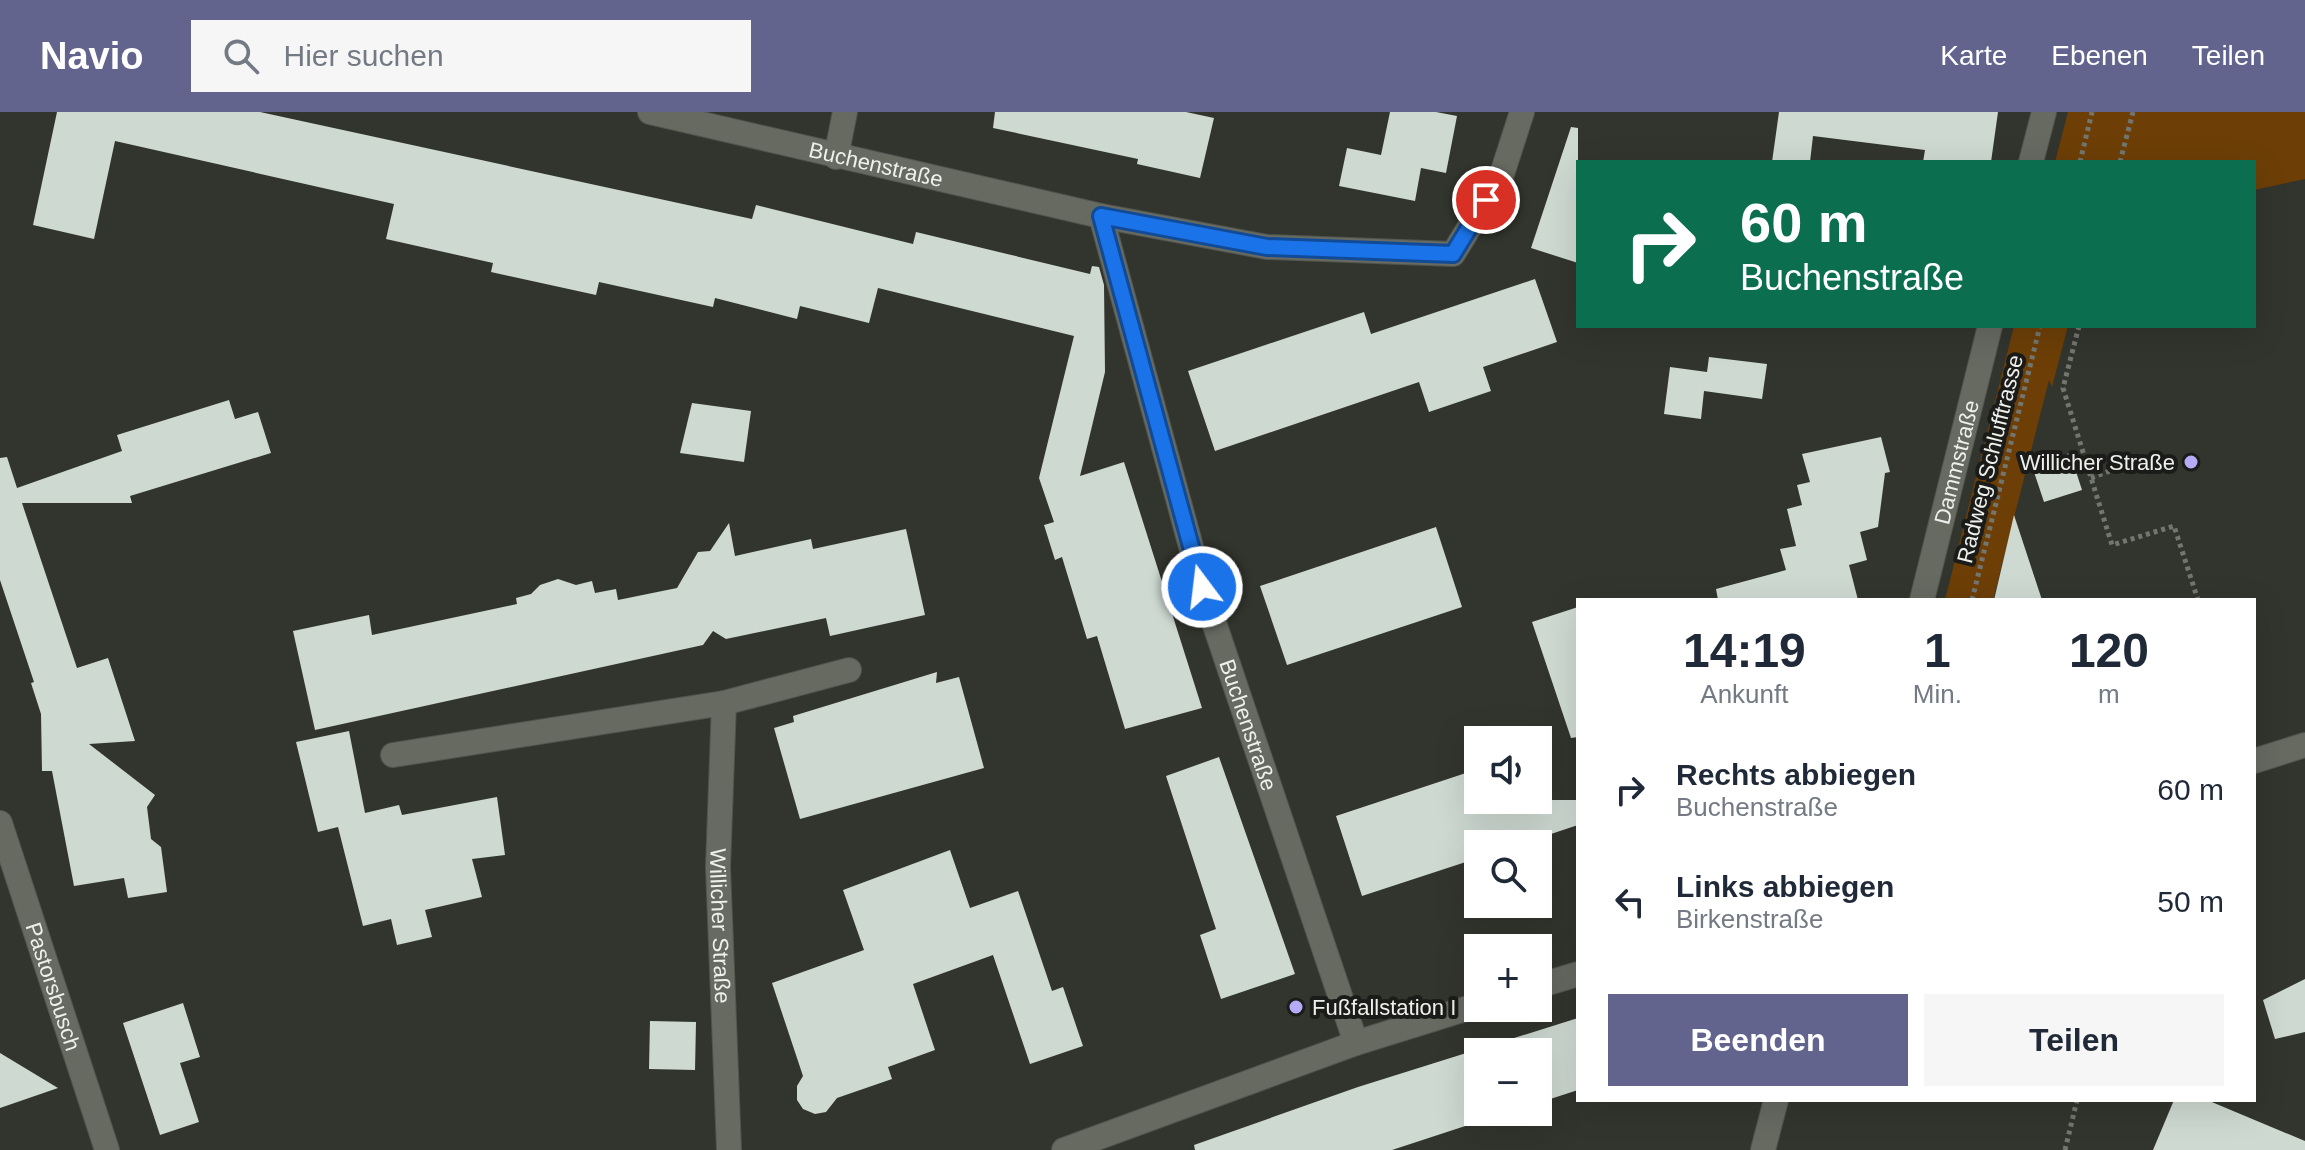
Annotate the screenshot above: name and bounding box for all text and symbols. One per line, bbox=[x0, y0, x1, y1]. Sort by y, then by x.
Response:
search box bbox=[191, 20, 751, 92]
icon: search bbox=[219, 34, 263, 78]
text: Navio bbox=[40, 35, 143, 77]
text: Hier suchen bbox=[283, 39, 444, 72]
text: Karte bbox=[1940, 40, 2007, 71]
text: Ebenen bbox=[2051, 40, 2148, 71]
text: Teilen bbox=[2192, 40, 2265, 71]
street label: Buchenstraße bbox=[806, 137, 946, 192]
pin bbox=[1452, 166, 1520, 234]
icon: arrive bbox=[1464, 178, 1508, 222]
text: 60 m bbox=[1740, 191, 1868, 254]
icon: right bbox=[1608, 192, 1712, 296]
text: Buchenstraße bbox=[1740, 257, 1964, 298]
street label: Radweg Schlufftrasse bbox=[1952, 352, 2028, 566]
street label: Dammstraße bbox=[1929, 397, 1984, 527]
place label: Willicher Straße bbox=[2020, 450, 2175, 475]
marker: Willicher Straße bbox=[2182, 453, 2200, 471]
position arrow bbox=[1160, 545, 1244, 629]
text: 14:19 bbox=[1683, 624, 1806, 677]
text: 1 bbox=[1924, 624, 1951, 677]
text: 120 bbox=[2069, 624, 2149, 677]
street label: Buchenstraße bbox=[1215, 656, 1282, 794]
text: Ankunft bbox=[1700, 679, 1788, 709]
text: Min. bbox=[1913, 679, 1962, 709]
text: m bbox=[2098, 679, 2120, 709]
map controls bbox=[1464, 726, 1552, 1126]
button: sound bbox=[1464, 726, 1552, 814]
text: Rechts abbiegen bbox=[1676, 758, 1916, 791]
icon: right bbox=[1608, 768, 1652, 812]
text: 60 m bbox=[2157, 773, 2224, 806]
text: Buchenstraße bbox=[1676, 792, 1838, 822]
button: search bbox=[1464, 830, 1552, 918]
street label: Willicher Straße bbox=[705, 848, 736, 1004]
text: Links abbiegen bbox=[1676, 870, 1894, 903]
icon: left bbox=[1608, 880, 1652, 924]
text: 50 m bbox=[2157, 885, 2224, 918]
text: Birkenstraße bbox=[1676, 904, 1823, 934]
street label: Pastorsbusch bbox=[21, 919, 86, 1054]
button: + bbox=[1464, 934, 1552, 1022]
button: Beenden bbox=[1608, 994, 1908, 1086]
button: Teilen bbox=[1924, 994, 2224, 1086]
place label: Fußfallstation I bbox=[1312, 995, 1456, 1020]
marker: Fußfallstation I bbox=[1287, 998, 1305, 1016]
button: − bbox=[1464, 1038, 1552, 1126]

